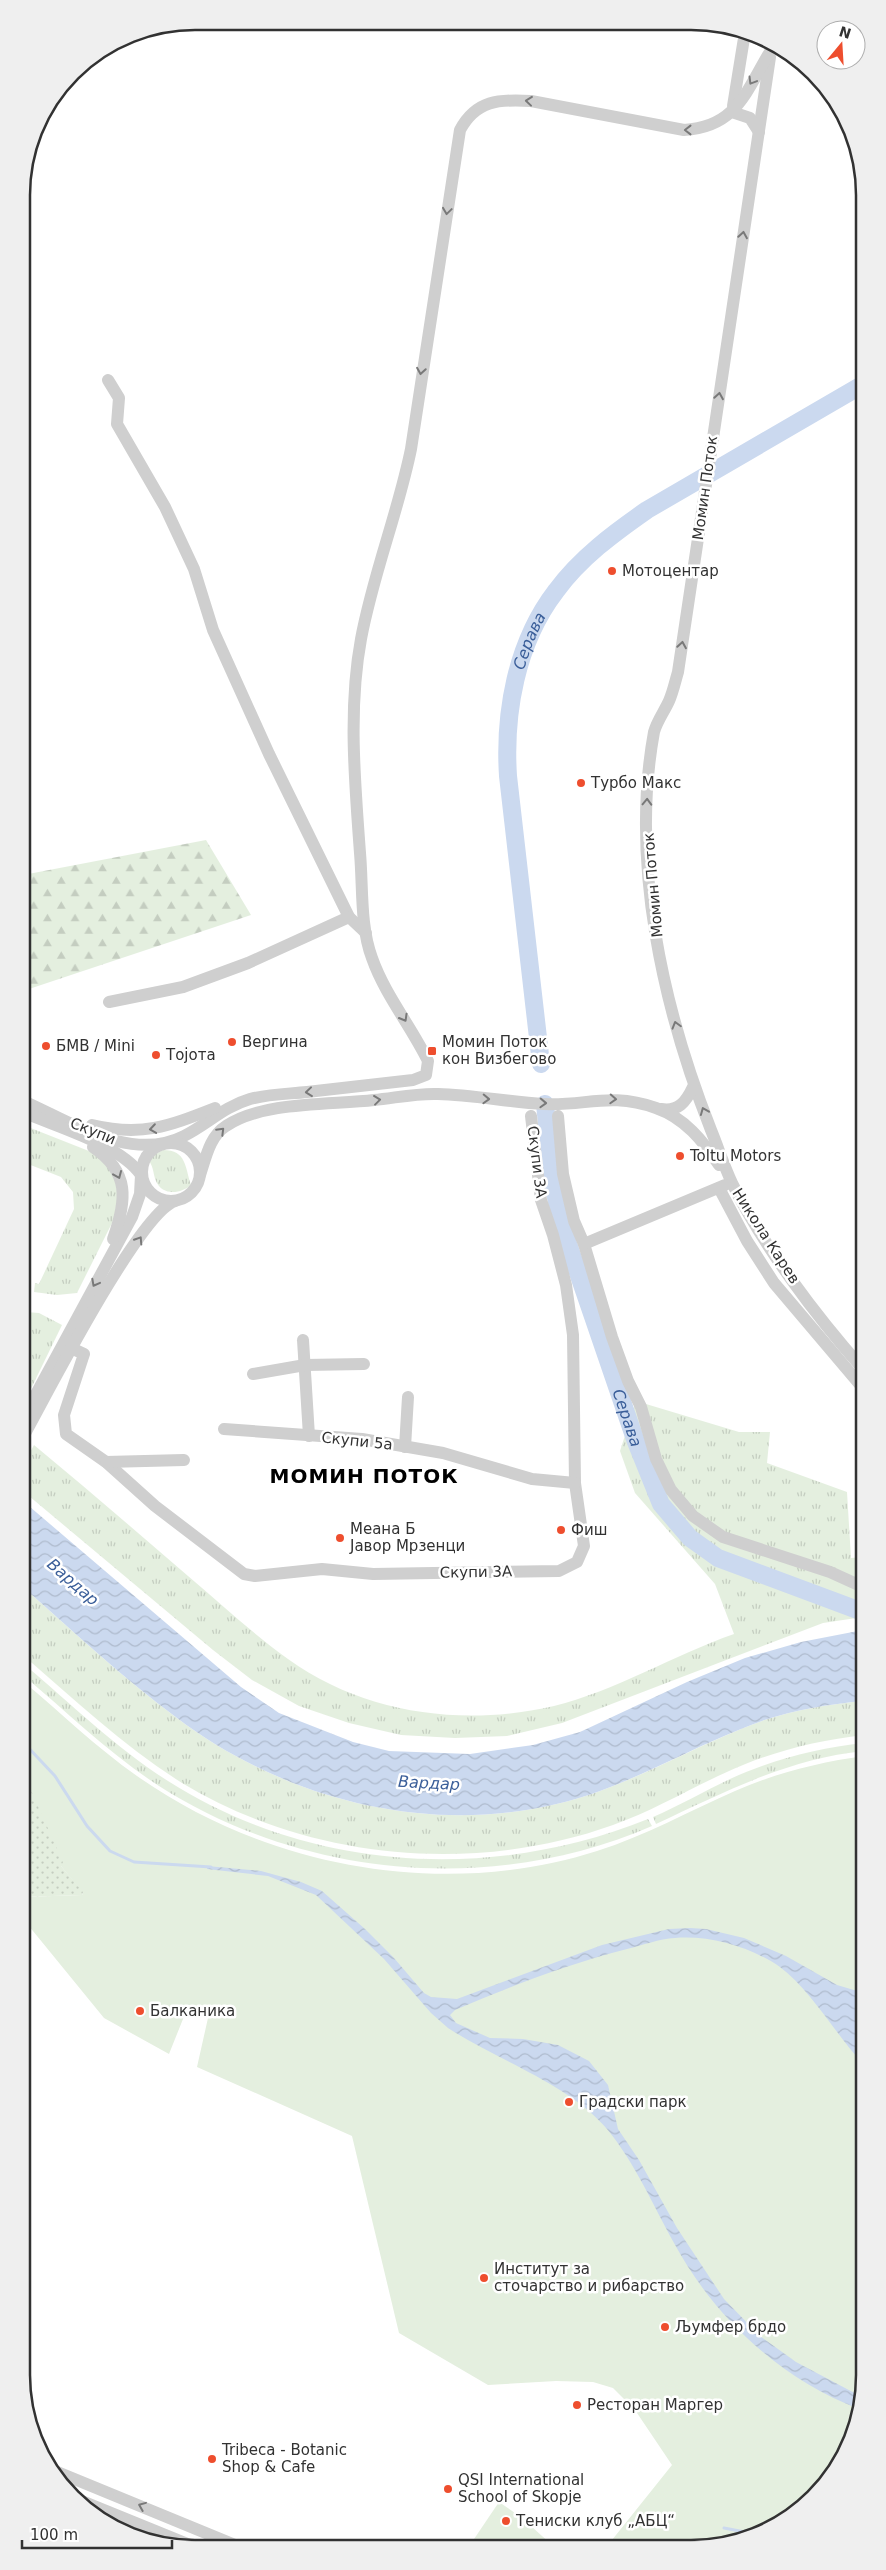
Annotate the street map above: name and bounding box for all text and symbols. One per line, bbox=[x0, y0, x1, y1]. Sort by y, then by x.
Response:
north arrow bbox=[816, 20, 866, 70]
text: N bbox=[837, 23, 853, 42]
one-way arrow bbox=[748, 76, 758, 85]
one-way arrow bbox=[524, 96, 532, 107]
one-way arrow bbox=[684, 125, 692, 135]
one-way arrow bbox=[442, 206, 452, 215]
one-way arrow bbox=[737, 231, 748, 239]
one-way arrow bbox=[417, 367, 427, 375]
one-way arrow bbox=[713, 392, 724, 400]
street label: Момин Поток bbox=[689, 435, 721, 541]
place label: Мотоцентар bbox=[622, 562, 719, 580]
marker: Мотоцентар bbox=[606, 565, 618, 577]
water label: Серава bbox=[509, 609, 549, 672]
one-way arrow bbox=[676, 641, 687, 649]
place label: Турбо Макс bbox=[590, 774, 681, 792]
marker: Турбо Макс bbox=[575, 777, 587, 789]
one-way arrow bbox=[642, 798, 653, 806]
street label: Момин Поток bbox=[639, 832, 667, 938]
one-way arrow bbox=[398, 1013, 408, 1022]
one-way arrow bbox=[671, 1021, 681, 1030]
place label: Вергина bbox=[242, 1033, 308, 1051]
place label: Момин Поток кон Визбегово bbox=[442, 1033, 556, 1068]
marker: Вергина bbox=[226, 1036, 238, 1048]
place label: БМВ / Mini bbox=[56, 1037, 135, 1055]
marker: БМВ / Mini bbox=[40, 1040, 52, 1052]
marker: Момин Поток кон Визбегово bbox=[426, 1045, 438, 1057]
place label: Тојота bbox=[165, 1046, 216, 1064]
marker: Тојота bbox=[150, 1049, 162, 1061]
one-way arrow bbox=[305, 1086, 313, 1097]
one-way arrow bbox=[483, 1093, 491, 1104]
one-way arrow bbox=[609, 1094, 617, 1105]
one-way arrow bbox=[374, 1095, 382, 1106]
one-way arrow bbox=[540, 1098, 548, 1109]
one-way arrow bbox=[699, 1107, 710, 1116]
street label: Скупи bbox=[67, 1114, 119, 1148]
one-way arrow bbox=[148, 1123, 156, 1134]
street label: Скупи 3А bbox=[524, 1125, 550, 1200]
one-way arrow bbox=[215, 1128, 224, 1137]
place label: Toltu Motors bbox=[689, 1147, 781, 1165]
marker: Toltu Motors bbox=[674, 1150, 686, 1162]
one-way arrow bbox=[112, 1170, 123, 1179]
street label: Никола Карев bbox=[728, 1185, 804, 1287]
one-way arrow bbox=[132, 1236, 142, 1245]
one-way arrow bbox=[91, 1278, 101, 1287]
water label: Серава bbox=[609, 1386, 646, 1449]
street label: Скупи 5а bbox=[321, 1428, 393, 1454]
district label: МОМИН ПОТОК bbox=[270, 1464, 458, 1488]
place label: Меана Б Јавор Мрзенци bbox=[349, 1520, 465, 1555]
place label: Фиш bbox=[571, 1521, 607, 1539]
marker: Фиш bbox=[555, 1524, 567, 1536]
marker: Меана Б Јавор Мрзенци bbox=[334, 1532, 346, 1544]
water label: Вардар bbox=[43, 1555, 103, 1609]
street label: Скупи 3А bbox=[440, 1562, 513, 1582]
water label: Вардар bbox=[398, 1772, 460, 1794]
place label: Балканика bbox=[150, 2002, 235, 2020]
marker: Балканика bbox=[134, 2005, 146, 2017]
place label: Градски парк bbox=[579, 2093, 687, 2111]
marker: Градски парк bbox=[563, 2096, 575, 2108]
place label: Институт за сточарство и рибарство bbox=[494, 2260, 684, 2295]
marker: Институт за сточарство и рибарство bbox=[478, 2272, 490, 2284]
place label: Љумфер брдо bbox=[675, 2318, 786, 2336]
marker: Љумфер брдо bbox=[659, 2321, 671, 2333]
place label: Ресторан Маргер bbox=[587, 2396, 723, 2414]
marker: Ресторан Маргер bbox=[571, 2399, 583, 2411]
place label: Tribeca - Botanic Shop & Cafe bbox=[221, 2441, 347, 2476]
marker: Tribeca - Botanic Shop & Cafe bbox=[206, 2453, 218, 2465]
place label: QSI International School of Skopje bbox=[458, 2471, 584, 2506]
marker: QSI International School of Skopje bbox=[442, 2483, 454, 2495]
one-way arrow bbox=[138, 2502, 147, 2512]
place label: Тениски клуб „АБЦ“ bbox=[515, 2512, 675, 2530]
marker: Тениски клуб „АБЦ“ bbox=[500, 2515, 512, 2527]
scale bar bbox=[22, 2518, 172, 2550]
text: 100 m bbox=[30, 2526, 78, 2544]

